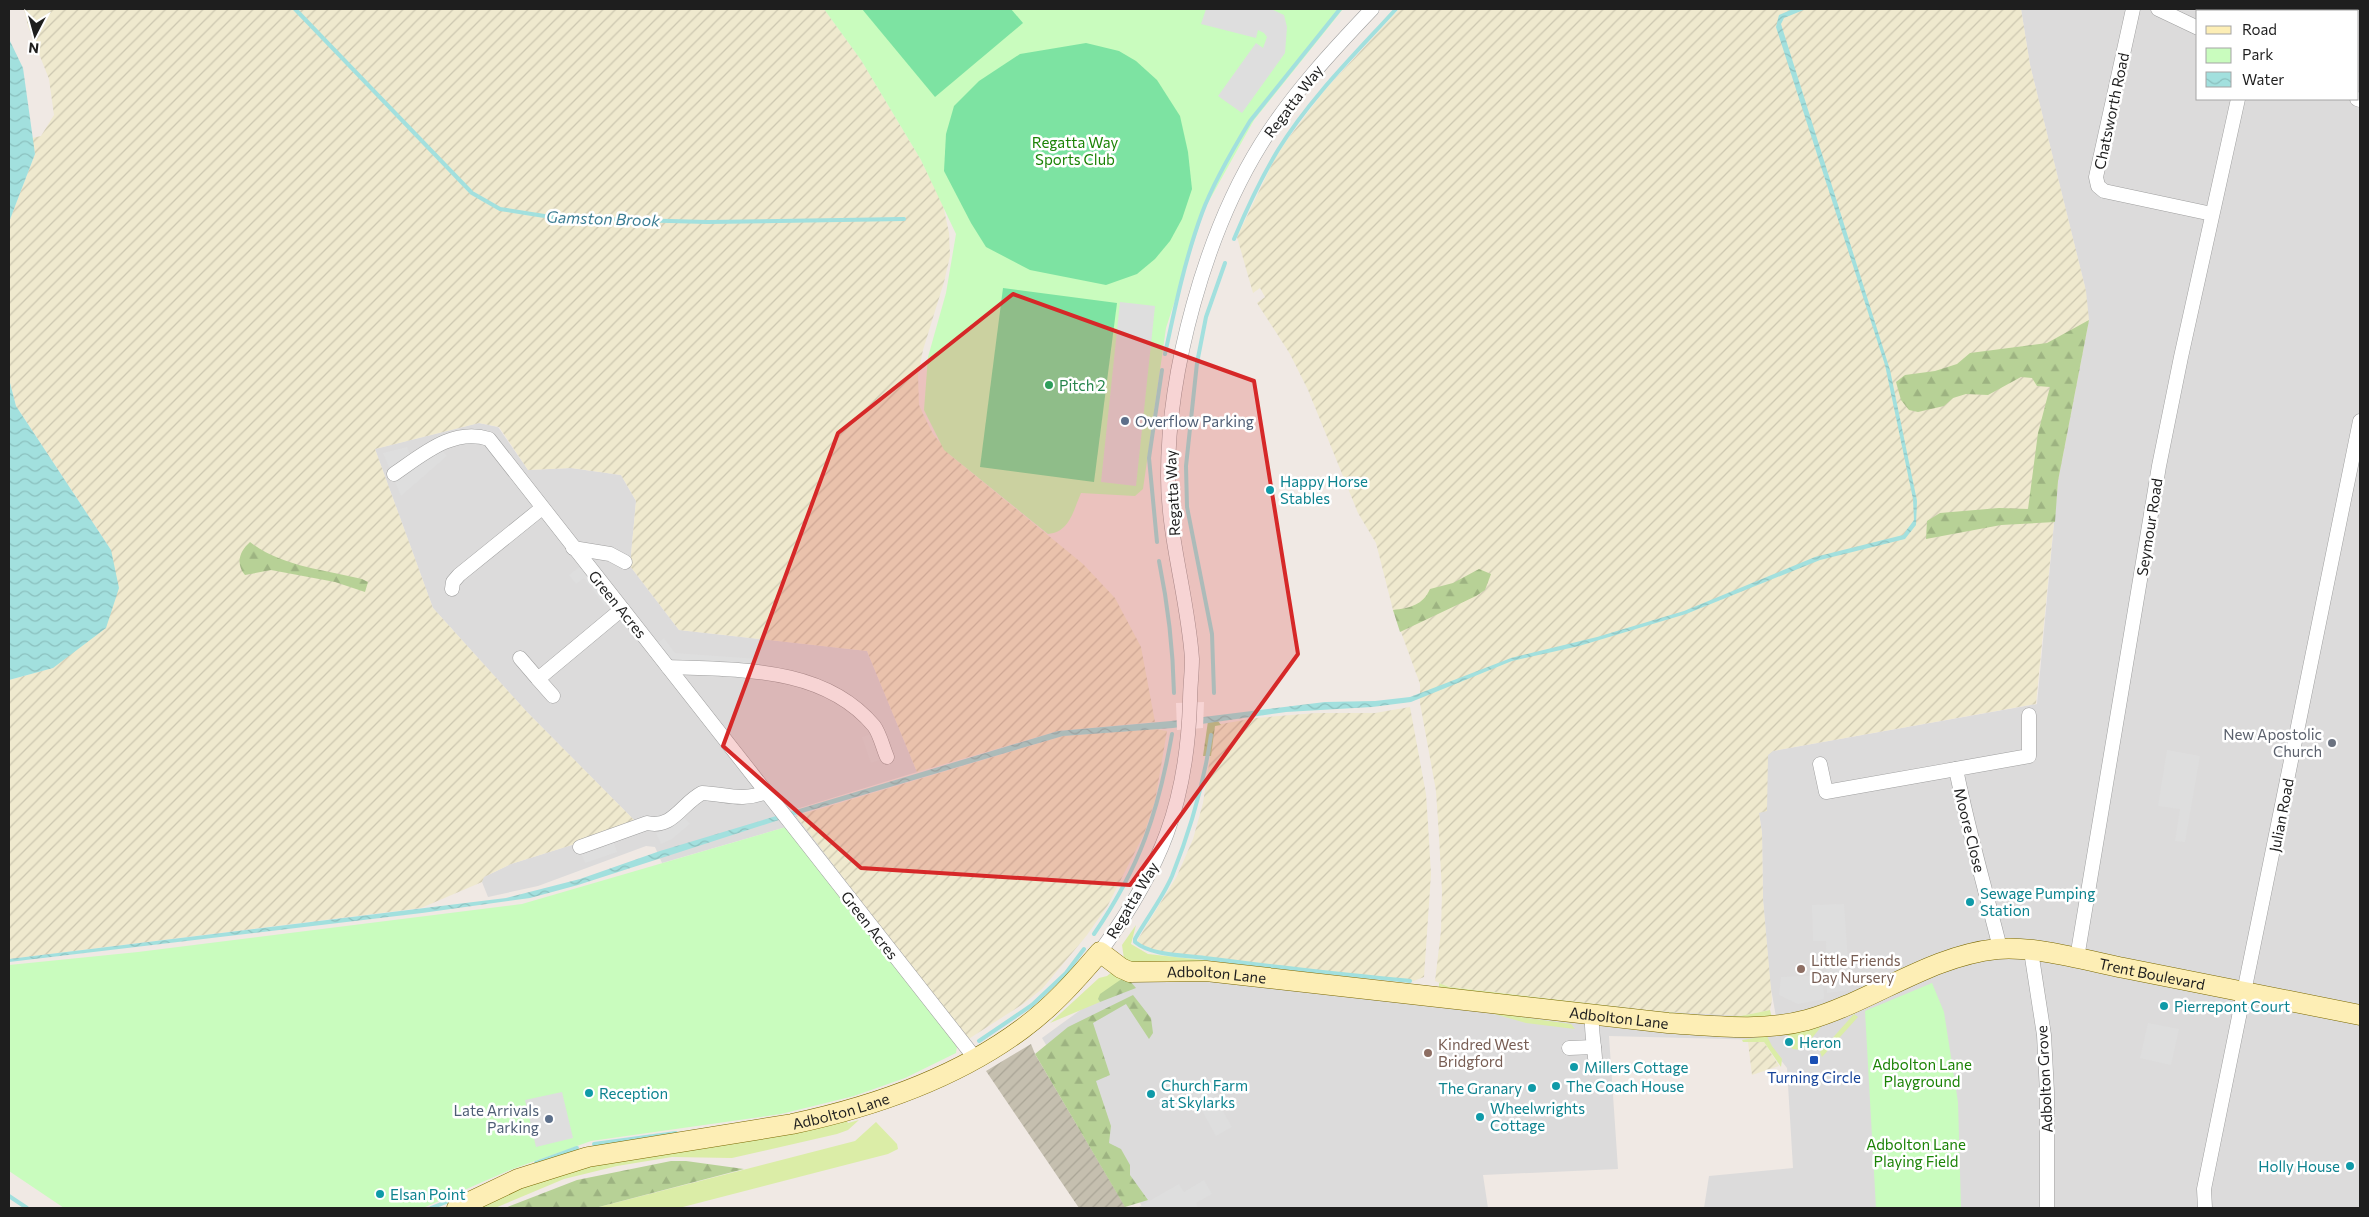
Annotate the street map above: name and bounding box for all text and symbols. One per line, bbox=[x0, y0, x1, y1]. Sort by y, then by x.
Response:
north arrow bbox=[10, 10, 60, 60]
legend bbox=[2196, 10, 2359, 100]
text: Road bbox=[2242, 20, 2277, 38]
text: N bbox=[27, 39, 40, 57]
text: Park bbox=[2242, 45, 2273, 63]
street label: Chatsworth Road bbox=[2090, 51, 2132, 171]
street label: Regatta Way bbox=[1260, 61, 1326, 141]
text: Water bbox=[2242, 70, 2284, 88]
park label: Regatta Way Sports Club bbox=[1032, 133, 1118, 168]
water label: Gamston Brook bbox=[546, 207, 661, 229]
place label: Pitch 2 bbox=[1059, 376, 1106, 394]
marker: Pitch 2 bbox=[1043, 379, 1055, 391]
place label: Overflow Parking bbox=[1135, 412, 1254, 430]
marker: Overflow Parking bbox=[1119, 415, 1131, 427]
street label: Regatta Way bbox=[1161, 449, 1183, 537]
place label: Happy Horse Stables bbox=[1280, 472, 1368, 507]
street label: Seymour Road bbox=[2132, 477, 2166, 577]
marker: Happy Horse Stables bbox=[1264, 484, 1276, 496]
street label: Green Acres bbox=[585, 567, 651, 642]
place label: New Apostolic Church bbox=[2223, 725, 2322, 760]
marker: New Apostolic Church bbox=[2326, 737, 2338, 749]
street label: Julian Road bbox=[2265, 777, 2297, 853]
street label: Moore Close bbox=[1951, 786, 1989, 874]
street label: Regatta Way bbox=[1102, 858, 1162, 942]
place label: Sewage Pumping Station bbox=[1980, 884, 2095, 919]
street label: Green Acres bbox=[838, 887, 902, 963]
marker: Sewage Pumping Station bbox=[1964, 896, 1976, 908]
place label: Little Friends Day Nursery bbox=[1811, 951, 1901, 986]
street label: Trent Boulevard bbox=[2097, 954, 2207, 993]
street label: Adbolton Lane bbox=[1167, 962, 1267, 987]
marker: Little Friends Day Nursery bbox=[1795, 963, 1807, 975]
place label: Pierrepont Court bbox=[2174, 997, 2290, 1015]
marker: Pierrepont Court bbox=[2158, 1000, 2170, 1012]
street label: Adbolton Lane bbox=[1568, 1003, 1670, 1032]
street label: Adbolton Grove bbox=[2032, 1025, 2056, 1133]
place label: Heron bbox=[1799, 1033, 1841, 1051]
place label: Kindred West Bridgford bbox=[1438, 1035, 1529, 1070]
marker: Heron bbox=[1783, 1036, 1795, 1048]
marker: Kindred West Bridgford bbox=[1422, 1047, 1434, 1059]
marker: Turning Circle bbox=[1808, 1054, 1820, 1066]
park label: Adbolton Lane Playground bbox=[1872, 1055, 1972, 1090]
place label: Millers Cottage bbox=[1584, 1058, 1688, 1076]
marker: Millers Cottage bbox=[1568, 1061, 1580, 1073]
place label: Turning Circle bbox=[1767, 1068, 1861, 1086]
place label: Church Farm at Skylarks bbox=[1161, 1076, 1248, 1111]
place label: The Coach House bbox=[1566, 1077, 1684, 1095]
place label: The Granary bbox=[1438, 1079, 1522, 1097]
marker: The Coach House bbox=[1550, 1080, 1562, 1092]
marker: The Granary bbox=[1526, 1082, 1538, 1094]
place label: Reception bbox=[599, 1084, 668, 1102]
marker: Reception bbox=[583, 1087, 595, 1099]
marker: Church Farm at Skylarks bbox=[1145, 1088, 1157, 1100]
street label: Adbolton Lane bbox=[791, 1089, 892, 1133]
place label: Wheelwrights Cottage bbox=[1490, 1099, 1585, 1134]
place label: Late Arrivals Parking bbox=[454, 1101, 539, 1136]
marker: Wheelwrights Cottage bbox=[1474, 1111, 1486, 1123]
marker: Late Arrivals Parking bbox=[543, 1113, 555, 1125]
park label: Adbolton Lane Playing Field bbox=[1866, 1135, 1966, 1170]
place label: Holly House bbox=[2258, 1157, 2340, 1175]
marker: Holly House bbox=[2344, 1160, 2356, 1172]
place label: Elsan Point bbox=[390, 1185, 466, 1203]
marker: Elsan Point bbox=[374, 1188, 386, 1200]

